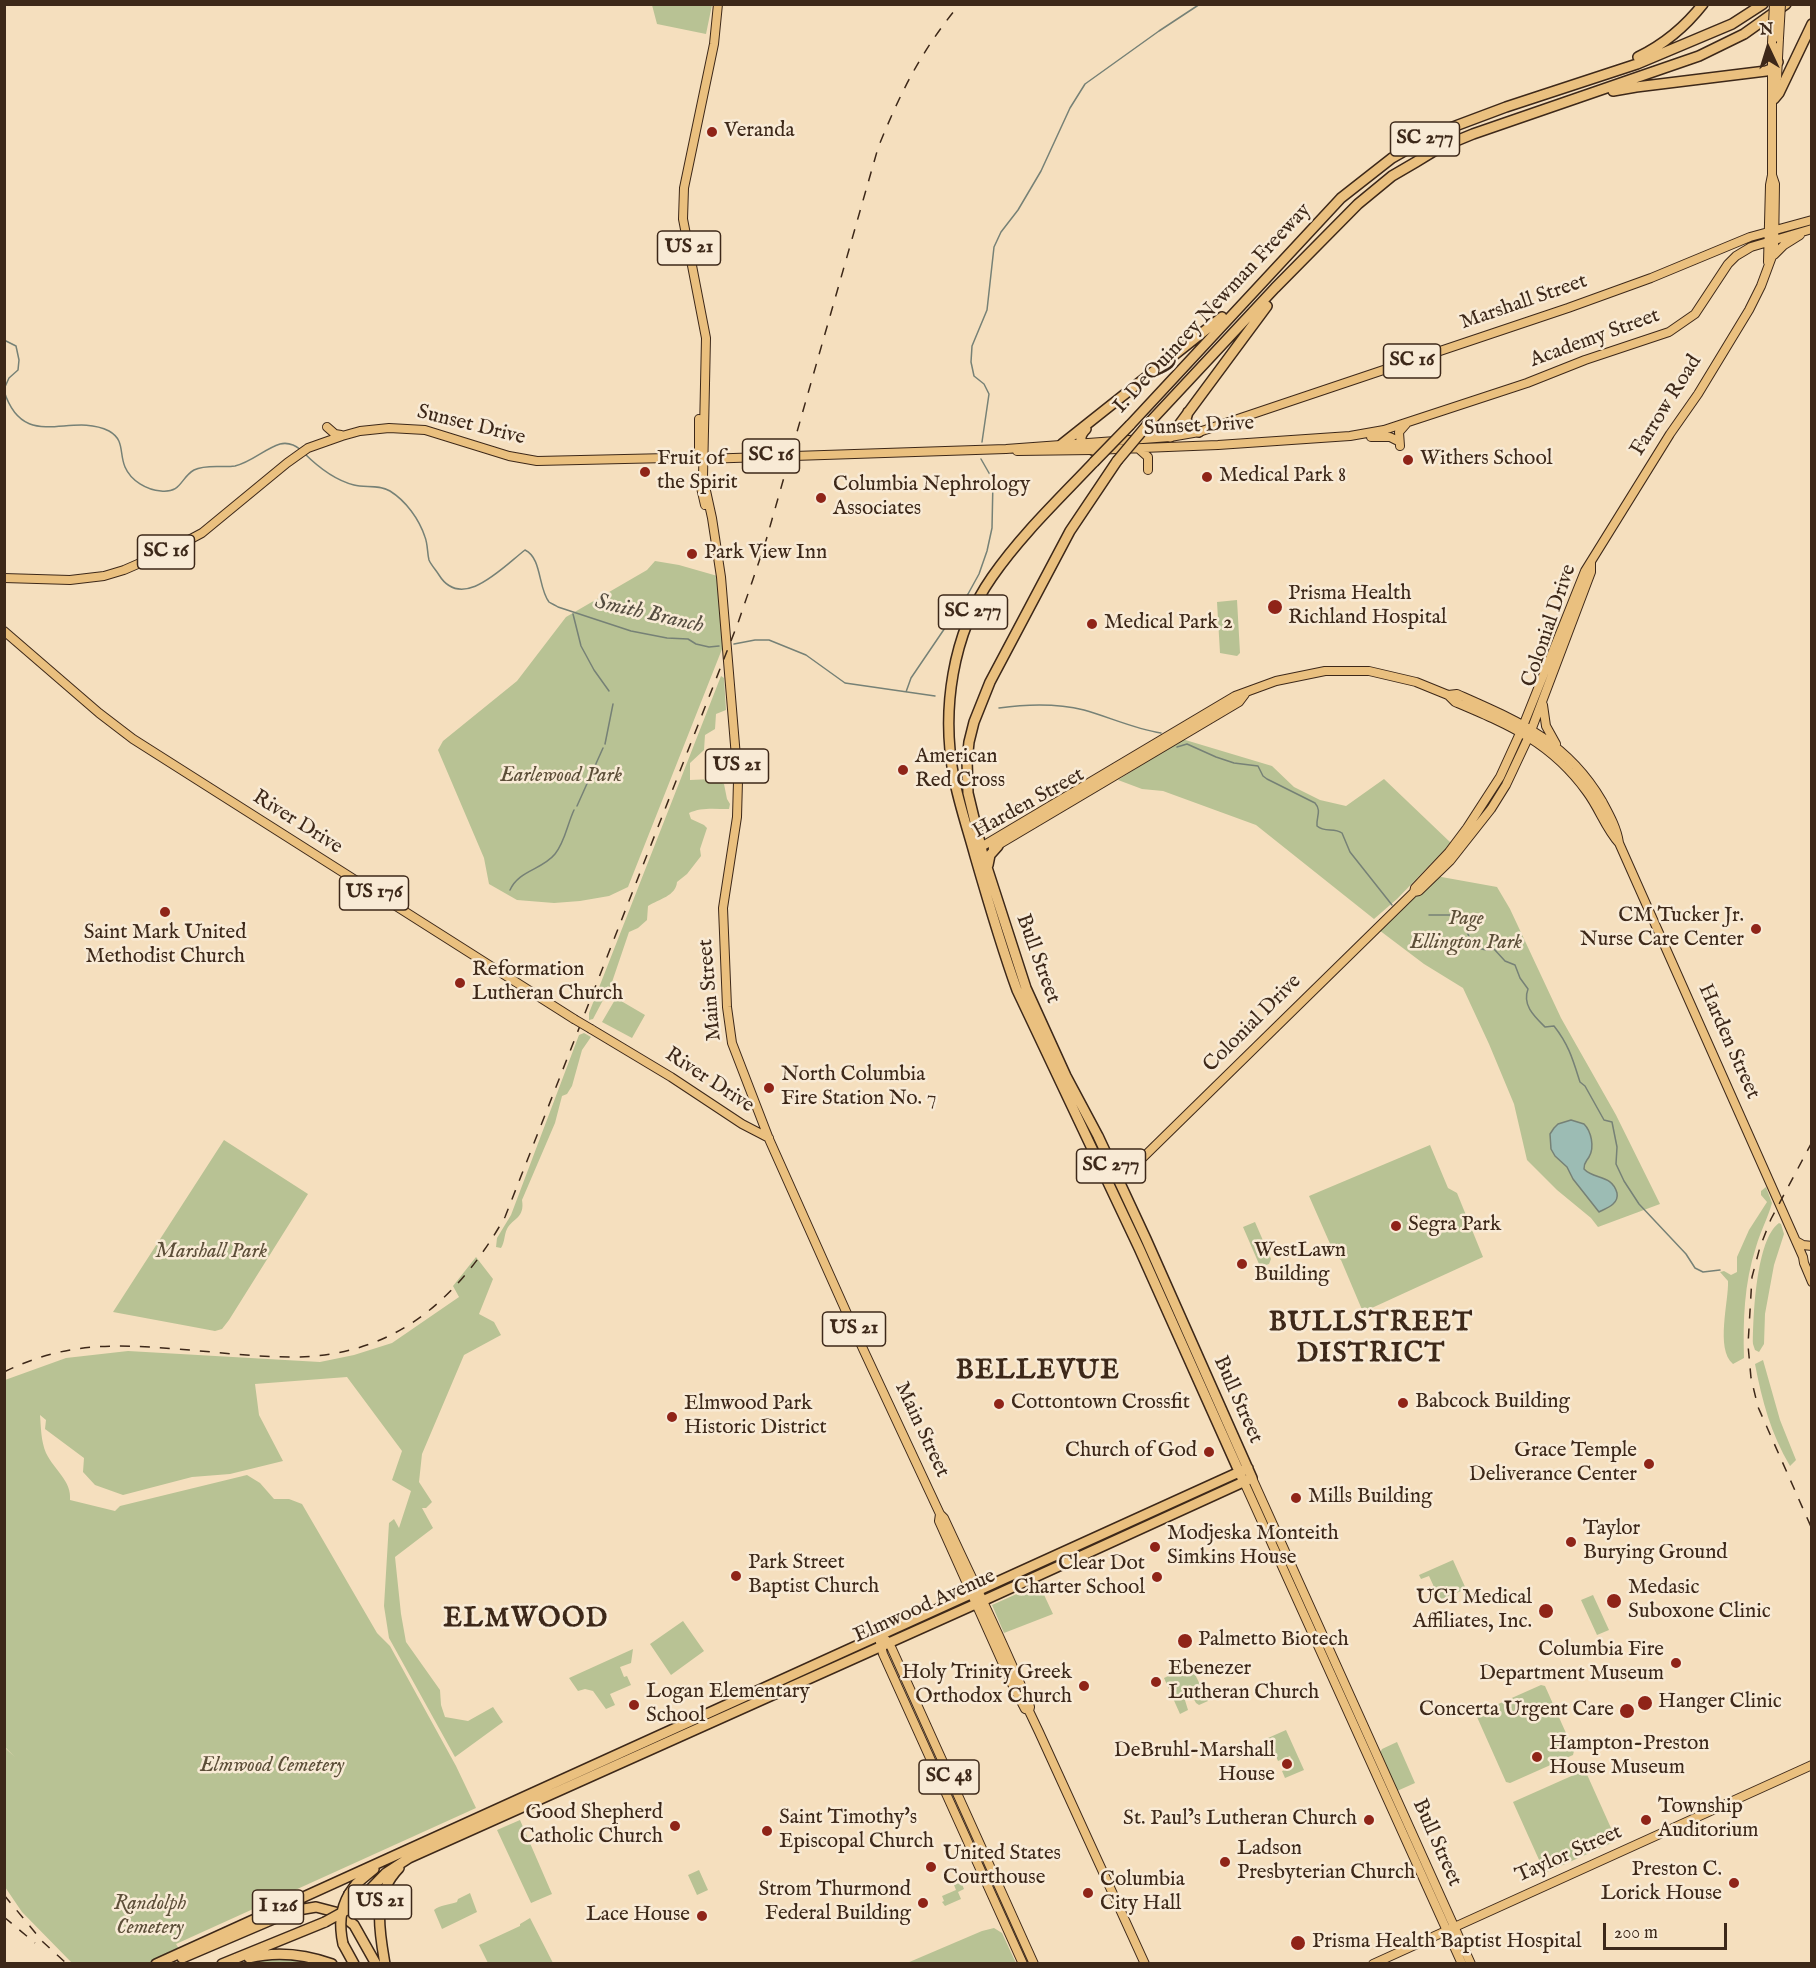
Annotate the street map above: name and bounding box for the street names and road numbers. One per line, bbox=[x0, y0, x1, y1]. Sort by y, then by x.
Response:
road number: SC 277 bbox=[1390, 122, 1460, 156]
street label: I. DeQuincey Newman Freeway bbox=[1109, 199, 1317, 419]
road number: US 21 bbox=[658, 231, 720, 265]
street label: Marshall Street bbox=[1457, 270, 1591, 336]
street label: Academy Street bbox=[1527, 304, 1663, 374]
road number: SC 16 bbox=[1384, 344, 1440, 378]
street label: Farrow Road bbox=[1626, 351, 1708, 461]
street label: Sunset Drive bbox=[414, 400, 528, 452]
street label: Sunset Drive bbox=[1143, 412, 1255, 442]
road number: SC 16 bbox=[742, 439, 800, 473]
road number: SC 16 bbox=[138, 535, 195, 569]
street label: Colonial Drive bbox=[1517, 561, 1583, 691]
road number: SC 277 bbox=[938, 595, 1008, 629]
road number: US 21 bbox=[706, 749, 768, 783]
street label: Harden Street bbox=[969, 763, 1089, 845]
street label: River Drive bbox=[247, 785, 347, 861]
road number: US 176 bbox=[340, 876, 409, 910]
street label: Bull Street bbox=[1009, 911, 1065, 1007]
street label: Main Street bbox=[694, 938, 728, 1042]
street label: Colonial Drive bbox=[1199, 970, 1307, 1078]
street label: Harden Street bbox=[1691, 980, 1765, 1104]
street label: River Drive bbox=[660, 1043, 758, 1119]
road number: SC 277 bbox=[1076, 1149, 1146, 1183]
road number: US 21 bbox=[822, 1312, 886, 1346]
street label: Bull Street bbox=[1207, 1352, 1267, 1448]
street label: Main Street bbox=[888, 1378, 954, 1482]
street label: Elmwood Avenue bbox=[850, 1564, 1000, 1650]
road number: SC 48 bbox=[919, 1760, 979, 1794]
street label: Bull Street bbox=[1406, 1795, 1466, 1891]
street label: Taylor Street bbox=[1512, 1820, 1626, 1890]
road number: US 21 bbox=[348, 1885, 412, 1919]
road number: I 126 bbox=[252, 1890, 304, 1924]

